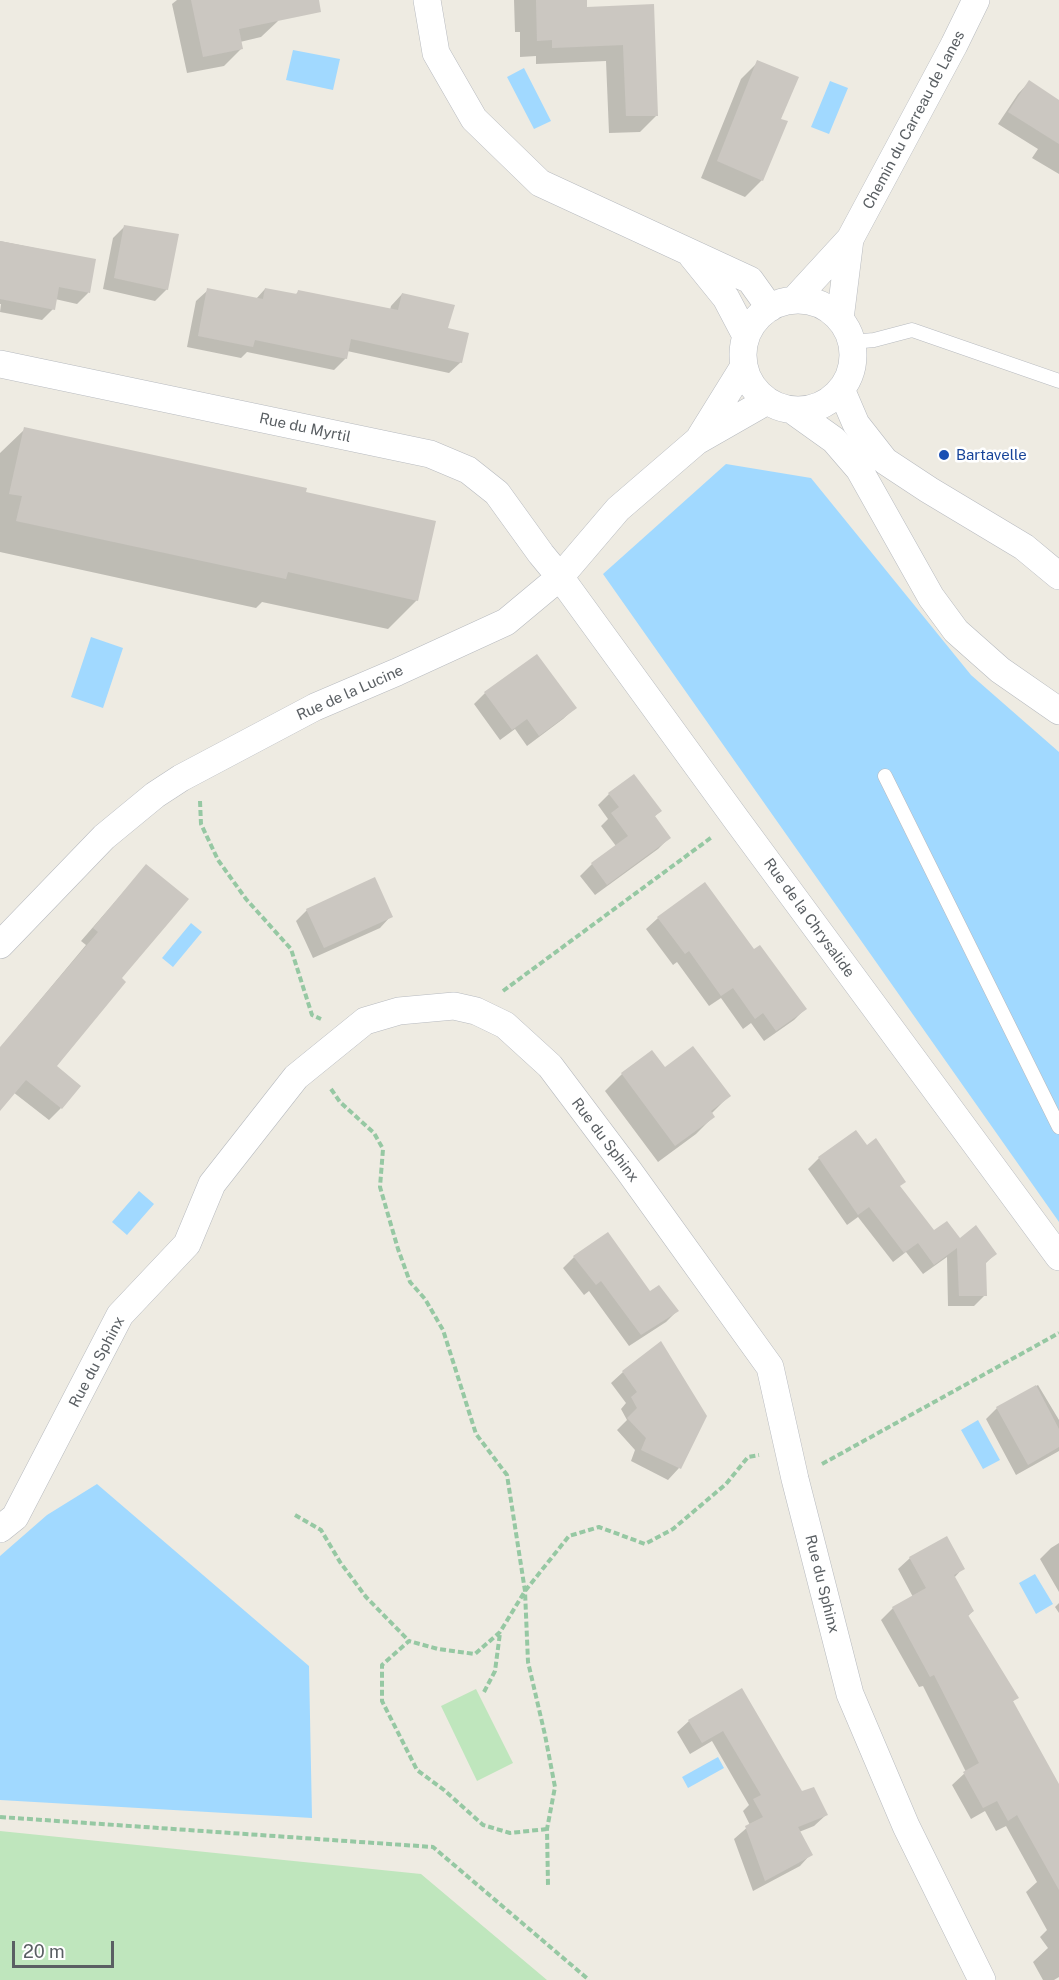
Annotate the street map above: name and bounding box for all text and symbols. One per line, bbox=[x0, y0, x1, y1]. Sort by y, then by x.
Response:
street label: Chemin du Carreau de Lanes bbox=[859, 28, 969, 212]
street label: Rue du Myrtil bbox=[257, 409, 353, 447]
place label: Bartavelle bbox=[956, 446, 1027, 464]
marker: Bartavelle bbox=[937, 448, 951, 462]
street label: Rue de la Lucine bbox=[294, 661, 406, 725]
street label: Rue de la Chrysalide bbox=[760, 855, 858, 981]
street label: Rue du Sphinx bbox=[568, 1094, 642, 1186]
street label: Rue du Sphinx bbox=[65, 1313, 129, 1411]
street label: Rue du Sphinx bbox=[801, 1533, 843, 1635]
scale bar bbox=[15, 1929, 117, 1967]
text: 20 m bbox=[23, 1941, 65, 1962]

